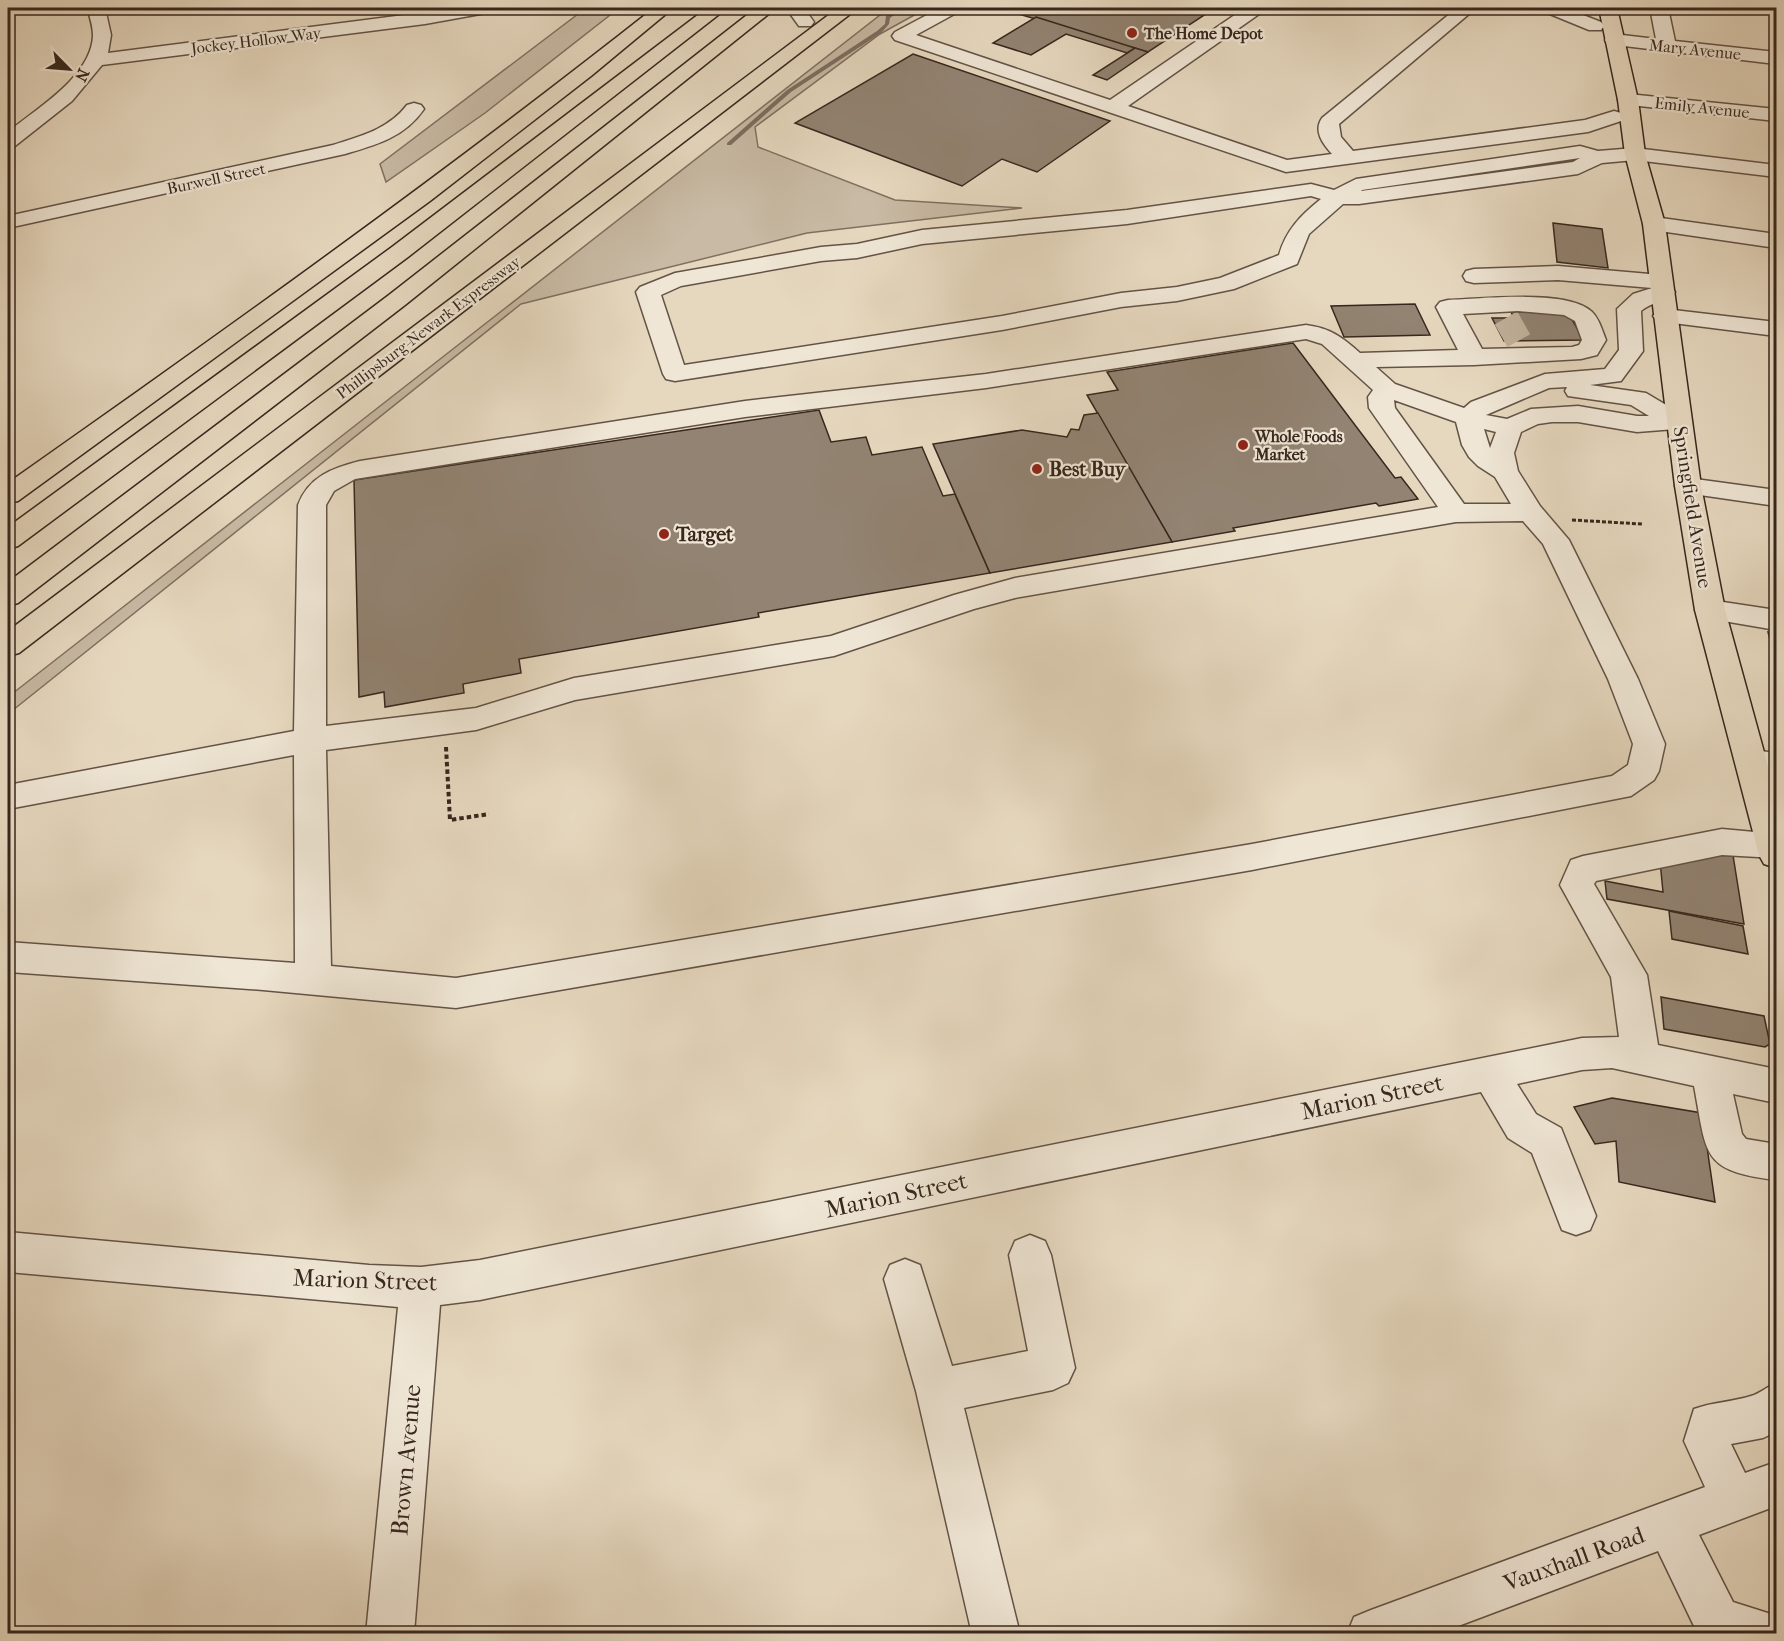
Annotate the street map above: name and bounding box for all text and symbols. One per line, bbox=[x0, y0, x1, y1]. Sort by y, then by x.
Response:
street label: Jockey Hollow Way bbox=[188, 23, 323, 58]
place label: The Home Depot bbox=[1143, 24, 1263, 44]
marker: The Home Depot bbox=[1125, 26, 1139, 40]
street label: Mary Avenue bbox=[1648, 35, 1742, 64]
north arrow bbox=[39, 39, 99, 99]
text: N bbox=[71, 66, 93, 85]
street label: Emily Avenue bbox=[1653, 93, 1751, 122]
street label: Burwell Street bbox=[165, 159, 267, 198]
street label: Phillipsburg-Newark Expressway bbox=[332, 252, 525, 403]
street label: Springfield Avenue bbox=[1668, 424, 1717, 590]
place label: Whole Foods Market bbox=[1254, 427, 1343, 464]
marker: Whole Foods Market bbox=[1236, 438, 1250, 452]
place label: Best Buy bbox=[1049, 458, 1127, 481]
marker: Best Buy bbox=[1030, 462, 1044, 476]
place label: Target bbox=[675, 523, 734, 546]
marker: Target bbox=[657, 527, 671, 541]
street label: Marion Street bbox=[1298, 1068, 1446, 1126]
street label: Marion Street bbox=[822, 1166, 970, 1224]
street label: Marion Street bbox=[292, 1263, 438, 1297]
street label: Brown Avenue bbox=[385, 1383, 427, 1537]
street label: Vauxhall Road bbox=[1499, 1520, 1649, 1598]

